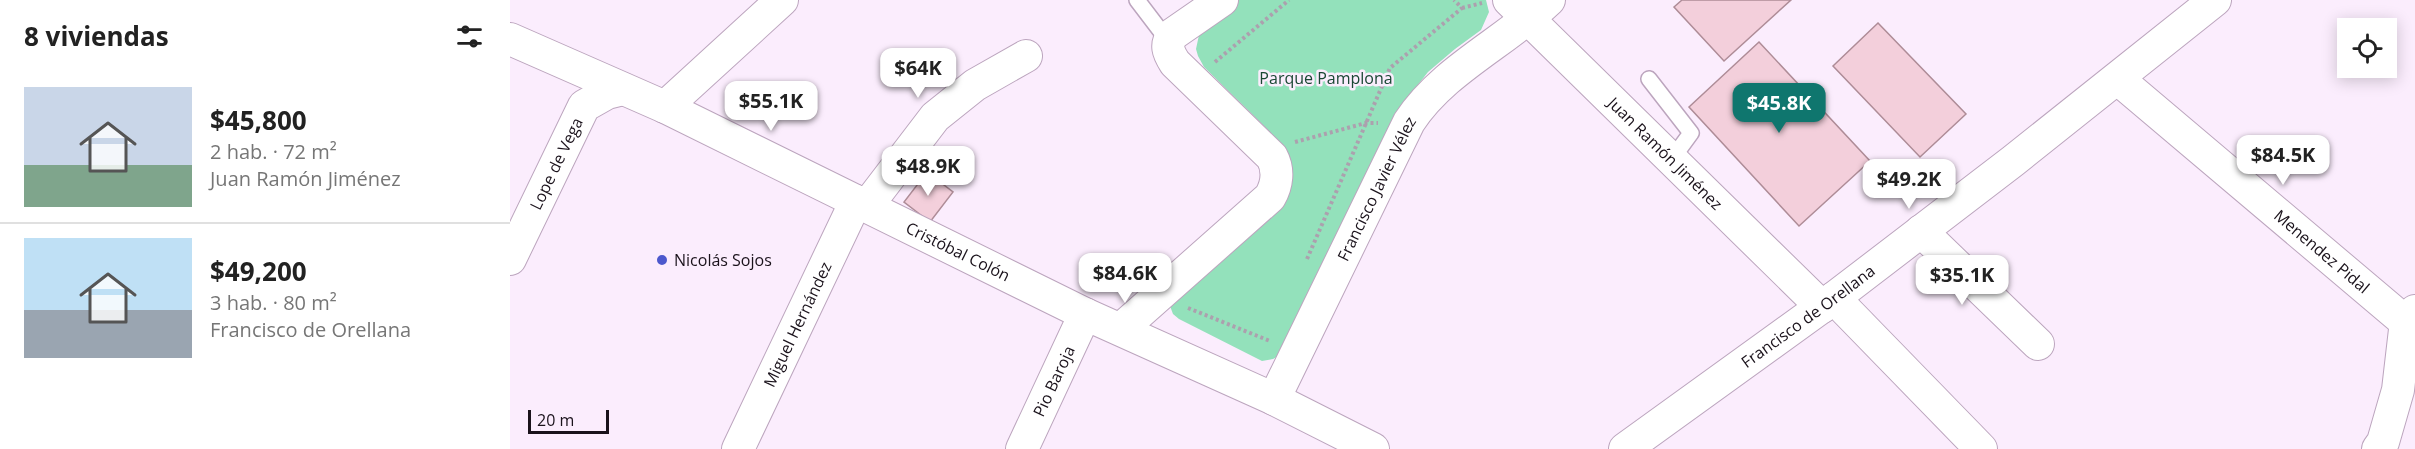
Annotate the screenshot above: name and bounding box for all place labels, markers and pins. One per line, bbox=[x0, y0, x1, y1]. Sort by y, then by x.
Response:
pin: $64K bbox=[882, 48, 954, 99]
pin: $55.1K bbox=[722, 81, 820, 132]
pin: $45.8K bbox=[1730, 83, 1828, 134]
pin: $84.5K bbox=[2234, 135, 2332, 186]
pin: $48.9K bbox=[879, 146, 977, 197]
pin: $49.2K bbox=[1860, 159, 1958, 210]
place label: Nicolás Sojos bbox=[674, 249, 772, 271]
marker: Nicolás Sojos bbox=[655, 253, 669, 267]
pin: $84.6K bbox=[1076, 253, 1174, 304]
pin: $35.1K bbox=[1913, 255, 2011, 306]

